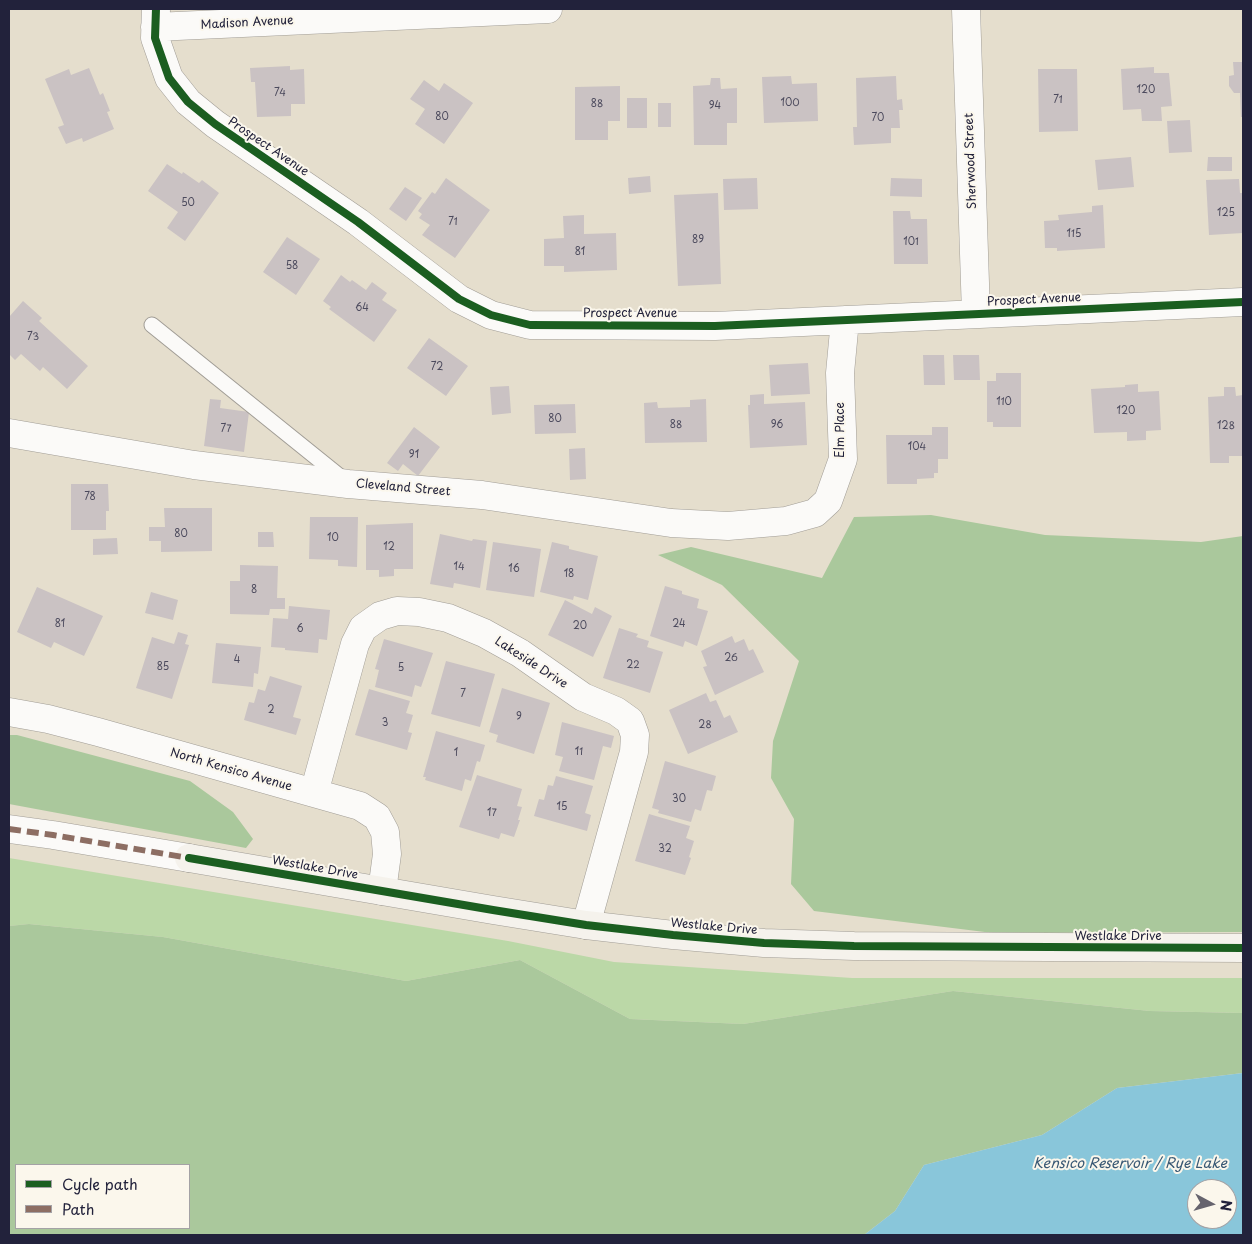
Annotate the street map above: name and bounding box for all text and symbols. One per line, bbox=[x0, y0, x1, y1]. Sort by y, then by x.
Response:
street label: Madison Avenue bbox=[200, 13, 294, 33]
house number: 120 bbox=[1137, 84, 1155, 96]
house number: 74 bbox=[274, 87, 286, 99]
house number: 71 bbox=[1053, 94, 1063, 106]
house number: 100 bbox=[780, 97, 800, 109]
house number: 88 bbox=[591, 98, 603, 110]
house number: 94 bbox=[709, 100, 721, 112]
house number: 80 bbox=[435, 111, 449, 123]
house number: 70 bbox=[872, 112, 884, 124]
street label: Sherwood Street bbox=[962, 113, 980, 209]
street label: Prospect Avenue bbox=[225, 115, 311, 179]
house number: 50 bbox=[181, 197, 195, 209]
house number: 125 bbox=[1217, 207, 1235, 219]
house number: 71 bbox=[448, 216, 458, 228]
house number: 115 bbox=[1067, 228, 1081, 240]
house number: 89 bbox=[692, 234, 704, 246]
house number: 101 bbox=[903, 236, 919, 248]
house number: 81 bbox=[575, 246, 585, 258]
house number: 58 bbox=[286, 260, 298, 272]
street label: Prospect Avenue bbox=[986, 290, 1082, 310]
house number: 64 bbox=[355, 302, 369, 314]
street label: Prospect Avenue bbox=[583, 307, 677, 321]
house number: 73 bbox=[27, 331, 39, 343]
house number: 72 bbox=[431, 361, 443, 373]
house number: 110 bbox=[996, 396, 1012, 408]
street label: Elm Place bbox=[834, 402, 848, 458]
house number: 120 bbox=[1117, 405, 1135, 417]
house number: 80 bbox=[548, 413, 562, 425]
house number: 88 bbox=[670, 419, 682, 431]
house number: 96 bbox=[771, 419, 783, 431]
house number: 128 bbox=[1217, 420, 1235, 432]
house number: 77 bbox=[220, 423, 232, 435]
house number: 104 bbox=[908, 441, 926, 453]
house number: 91 bbox=[409, 449, 419, 461]
street label: Cleveland Street bbox=[355, 477, 451, 499]
house number: 78 bbox=[84, 491, 96, 503]
house number: 80 bbox=[174, 528, 188, 540]
house number: 10 bbox=[327, 532, 339, 544]
house number: 12 bbox=[383, 541, 395, 553]
house number: 14 bbox=[453, 561, 465, 573]
house number: 16 bbox=[508, 563, 520, 575]
house number: 18 bbox=[564, 568, 574, 580]
house number: 8 bbox=[251, 584, 257, 596]
house number: 81 bbox=[55, 618, 65, 630]
house number: 24 bbox=[672, 618, 686, 630]
house number: 20 bbox=[573, 620, 587, 632]
house number: 6 bbox=[296, 623, 304, 635]
street label: Lakeside Drive bbox=[492, 634, 570, 692]
house number: 26 bbox=[724, 652, 738, 664]
house number: 4 bbox=[234, 654, 240, 666]
house number: 22 bbox=[626, 659, 640, 671]
house number: 85 bbox=[157, 661, 169, 673]
house number: 5 bbox=[398, 662, 404, 674]
house number: 7 bbox=[460, 688, 466, 700]
house number: 2 bbox=[267, 704, 275, 716]
house number: 9 bbox=[516, 711, 522, 723]
house number: 3 bbox=[382, 717, 388, 729]
house number: 28 bbox=[698, 719, 712, 731]
street label: North Kensico Avenue bbox=[168, 746, 294, 794]
house number: 11 bbox=[575, 746, 583, 758]
house number: 1 bbox=[454, 747, 458, 759]
house number: 30 bbox=[672, 793, 686, 805]
house number: 15 bbox=[557, 801, 567, 813]
house number: 17 bbox=[487, 807, 497, 819]
house number: 32 bbox=[658, 843, 672, 855]
street label: Westlake Drive bbox=[271, 853, 359, 883]
street label: Westlake Drive bbox=[670, 916, 758, 938]
street label: Westlake Drive bbox=[1074, 930, 1162, 944]
water label: Kensico Reservoir / Rye Lake bbox=[1033, 1156, 1227, 1172]
legend bbox=[15, 1164, 190, 1229]
text: Cycle path bbox=[62, 1172, 138, 1195]
north arrow bbox=[1187, 1179, 1237, 1229]
text: Path bbox=[62, 1197, 94, 1220]
text: N bbox=[1215, 1199, 1237, 1212]

